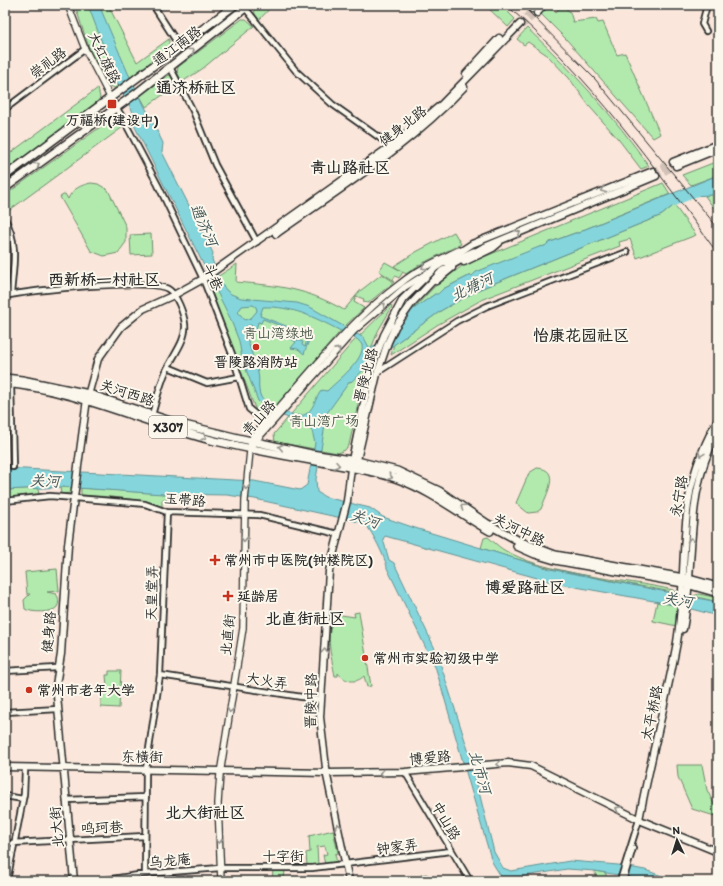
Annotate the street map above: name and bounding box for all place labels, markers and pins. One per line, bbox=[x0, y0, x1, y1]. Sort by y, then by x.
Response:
marker: 万福桥(建设中) bbox=[106, 98, 118, 110]
place label: 万福桥(建设中) bbox=[65, 112, 159, 129]
marker: 晋陵路消防站 bbox=[251, 342, 261, 352]
place label: 晋陵路消防站 bbox=[214, 354, 298, 371]
place label: 常州市中医院(钟楼院区) bbox=[224, 552, 374, 569]
marker: 常州市中医院(钟楼院区) bbox=[209, 554, 221, 566]
place label: 延龄居 bbox=[237, 588, 279, 605]
marker: 延龄居 bbox=[222, 590, 234, 602]
place label: 常州市实验初级中学 bbox=[373, 650, 499, 667]
marker: 常州市实验初级中学 bbox=[360, 653, 370, 663]
place label: 常州市老年大学 bbox=[37, 682, 135, 699]
marker: 常州市老年大学 bbox=[24, 685, 34, 695]

